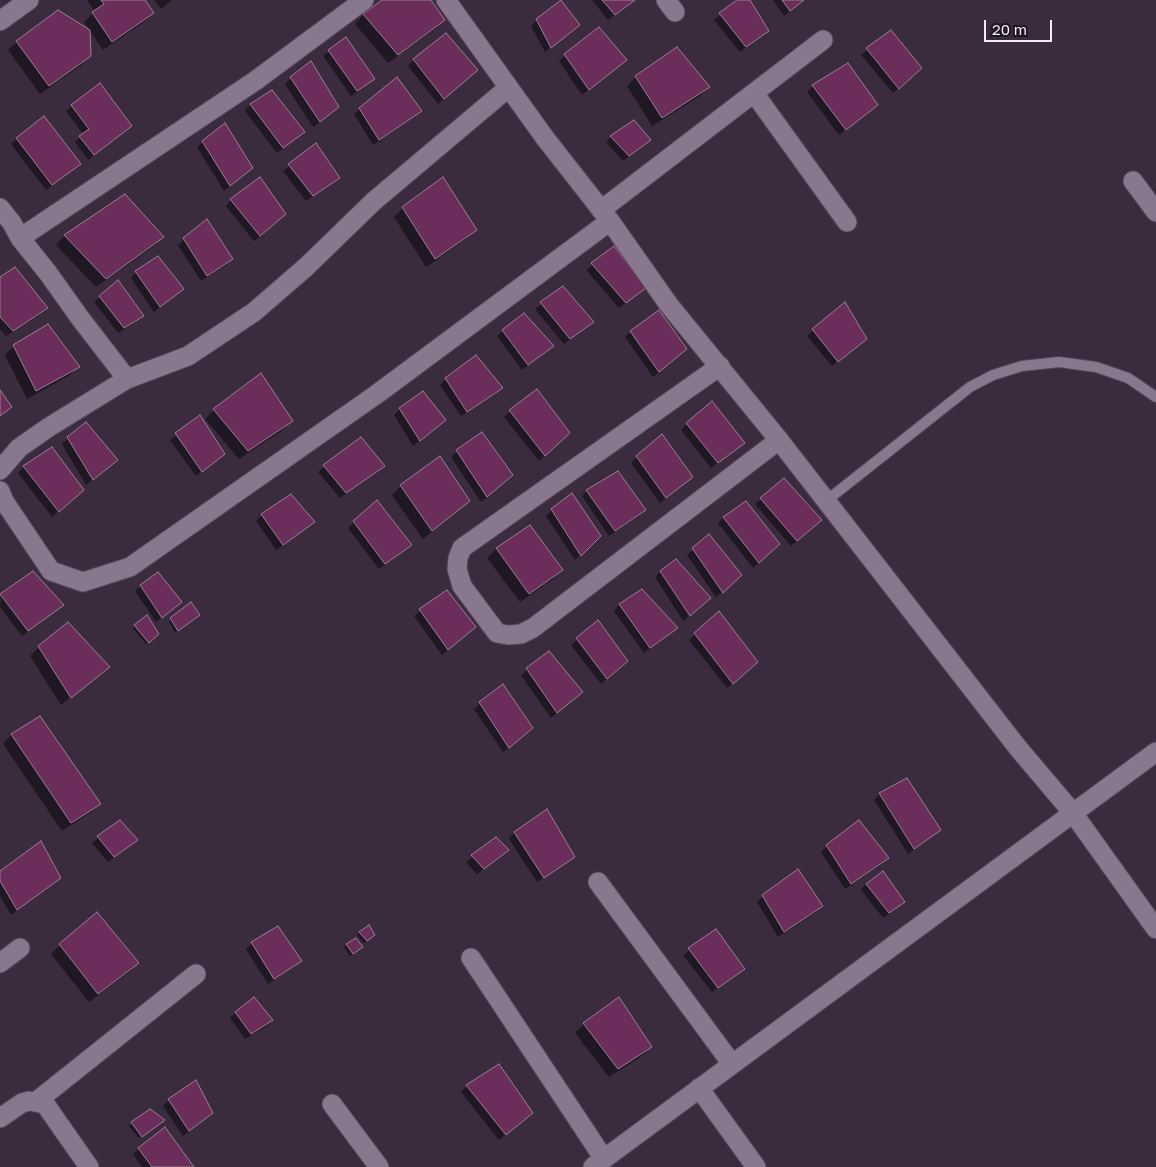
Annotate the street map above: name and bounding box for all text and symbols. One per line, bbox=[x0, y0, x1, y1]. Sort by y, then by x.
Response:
scale bar bbox=[986, 10, 1054, 42]
text: 20 m bbox=[992, 20, 1027, 38]

